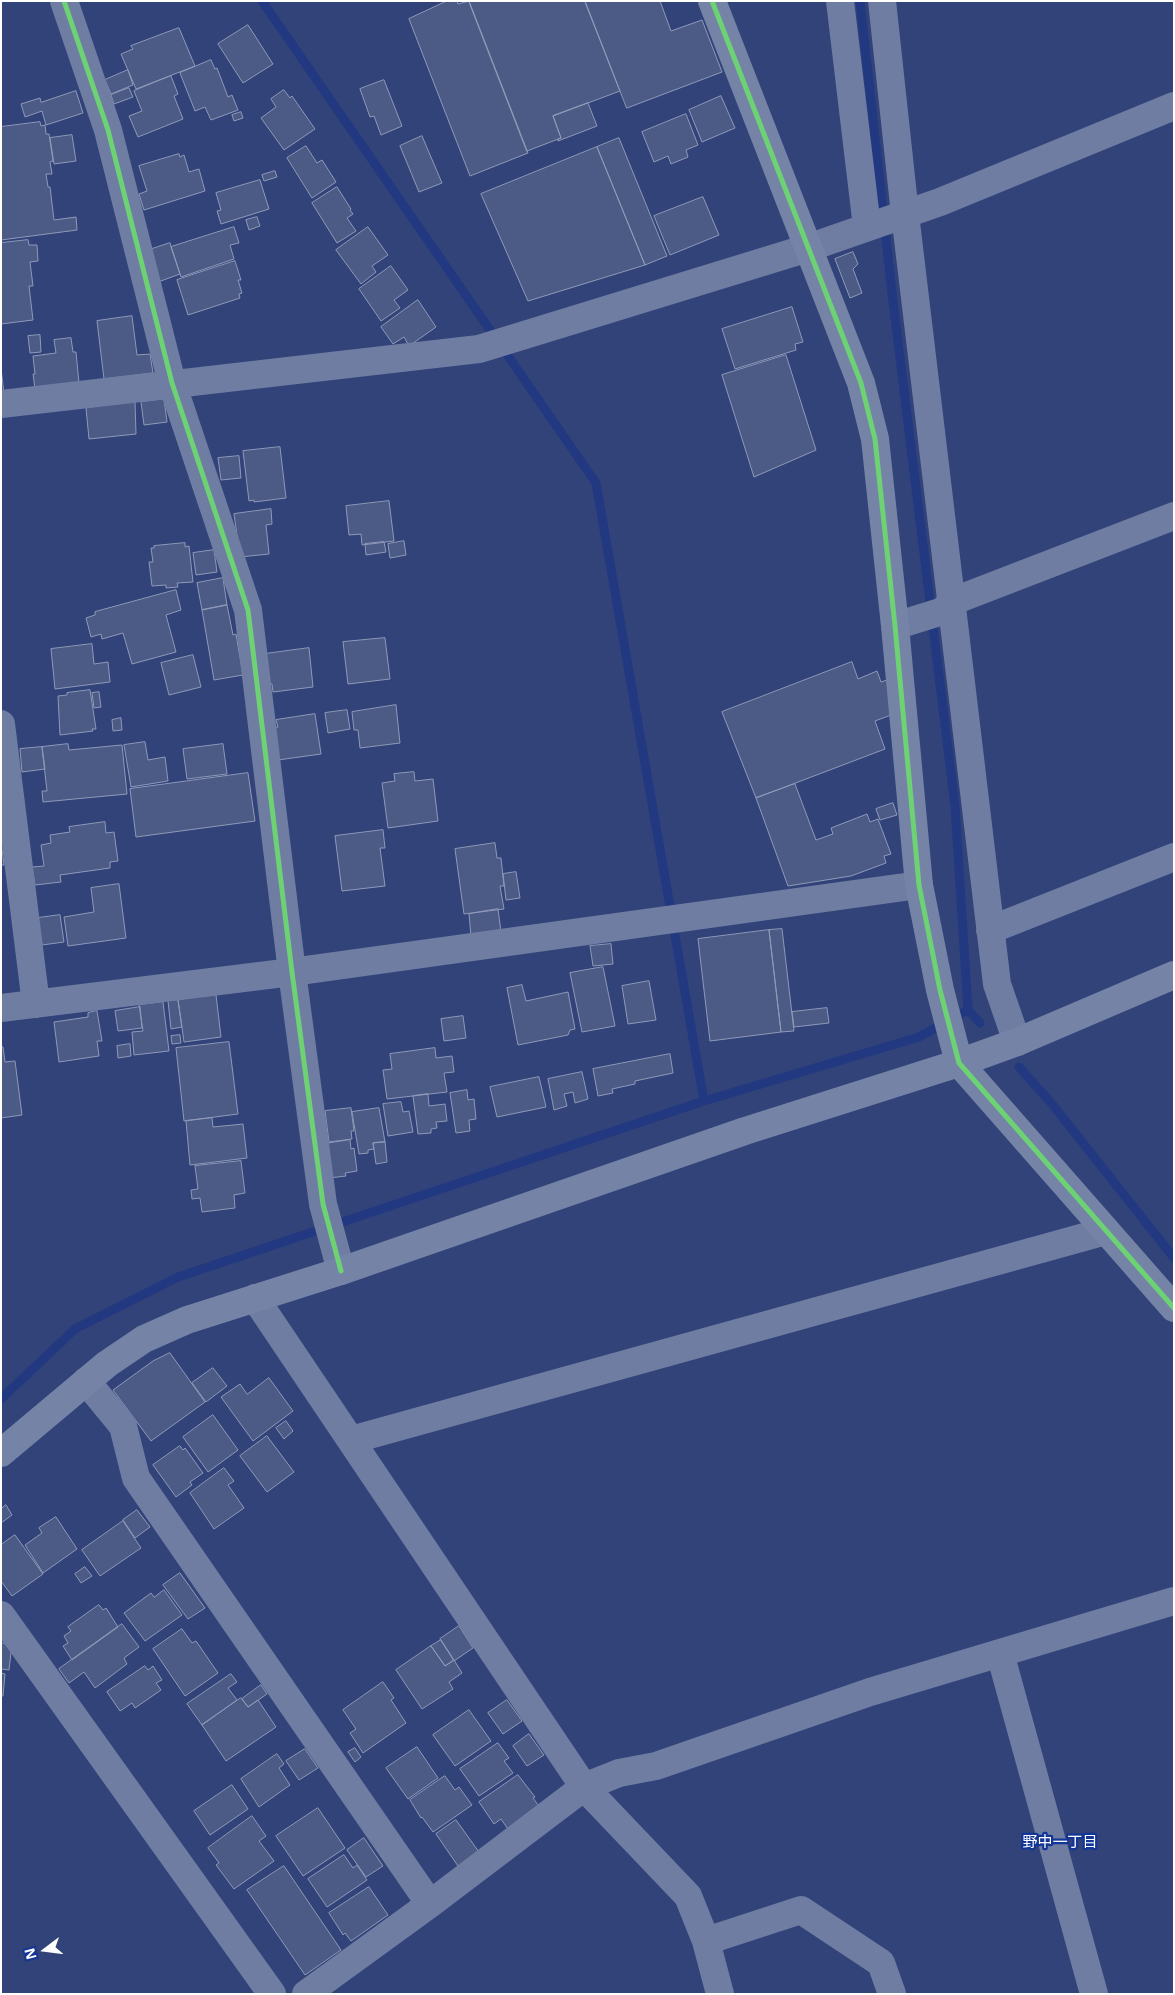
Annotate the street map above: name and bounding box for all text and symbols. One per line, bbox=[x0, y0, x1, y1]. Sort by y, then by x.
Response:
district label: 野中一丁目 bbox=[1023, 1834, 1097, 1852]
north arrow bbox=[20, 1925, 70, 1975]
text: N bbox=[19, 1946, 41, 1962]

